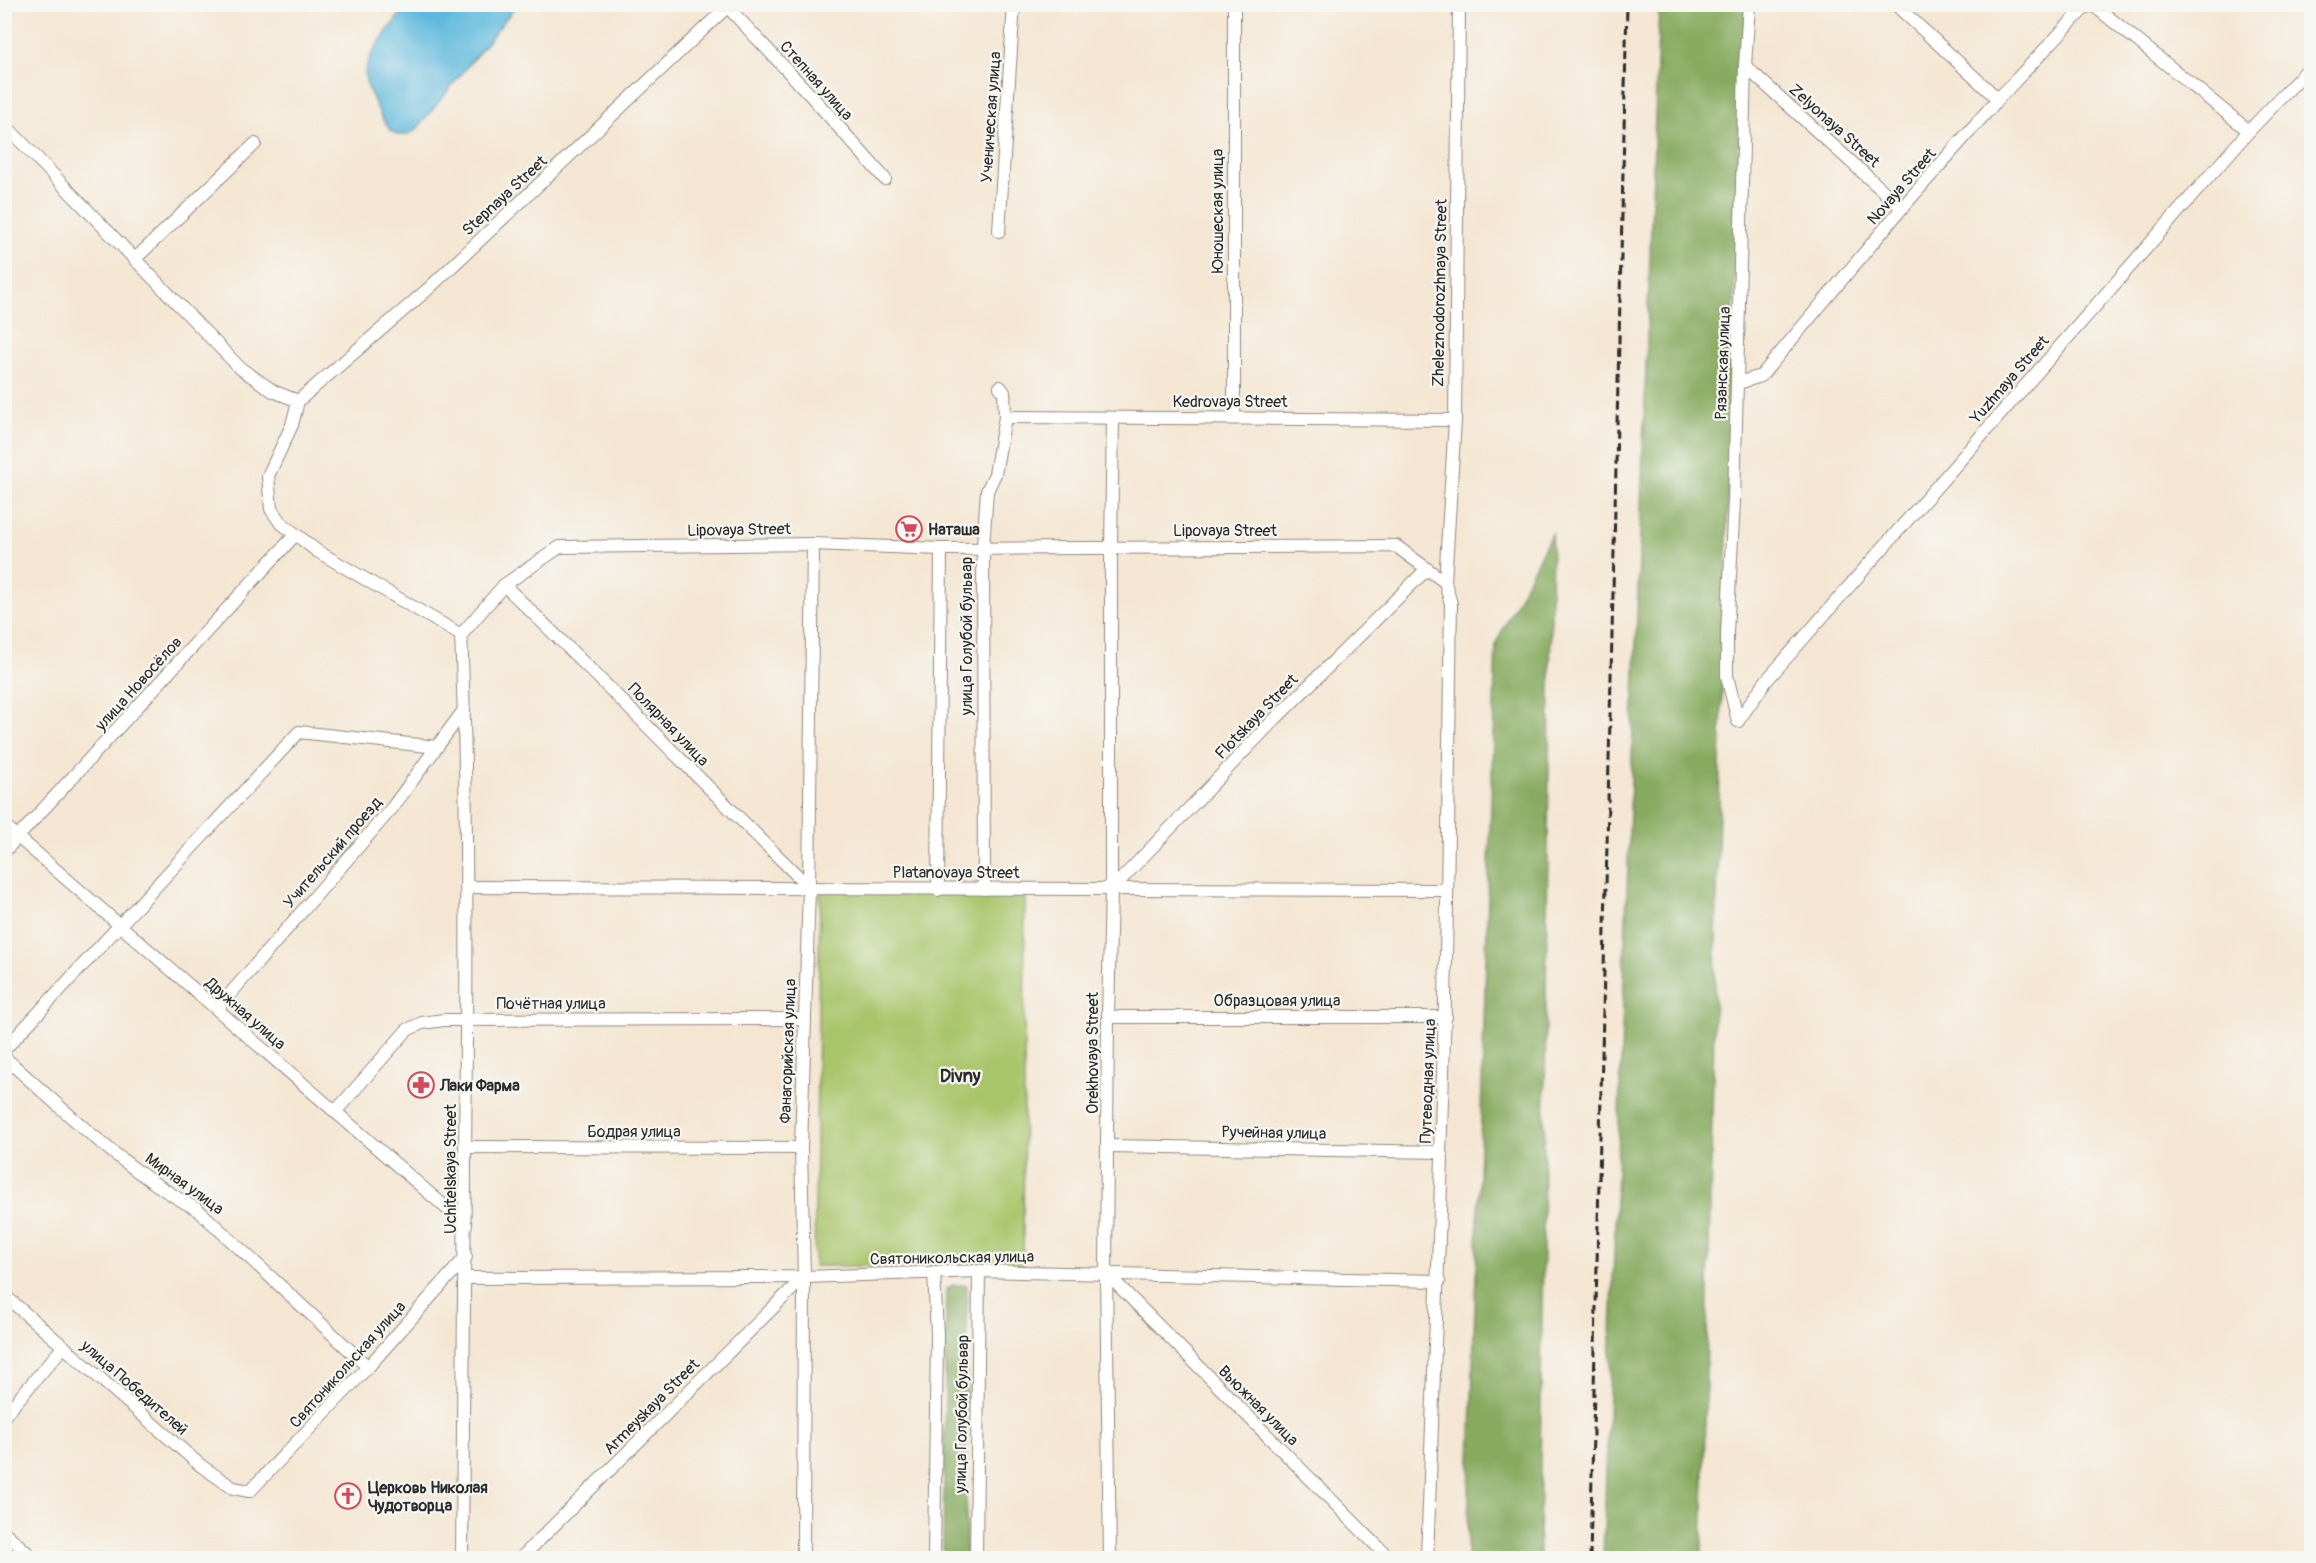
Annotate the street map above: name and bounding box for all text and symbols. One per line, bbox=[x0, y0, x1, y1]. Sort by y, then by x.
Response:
street label: Степная улица bbox=[775, 37, 857, 125]
street label: Ученическая улица bbox=[976, 51, 1006, 183]
street label: Zelyonaya Street bbox=[1785, 80, 1884, 172]
street label: Novaya Street bbox=[1863, 144, 1941, 229]
street label: Юношеская улица bbox=[1208, 149, 1228, 273]
street label: Stepnaya Street bbox=[458, 151, 552, 240]
street label: Zheleznodorozhnaya Street bbox=[1428, 198, 1452, 387]
street label: Рязанская улица bbox=[1711, 306, 1735, 420]
street label: Yuzhnaya Street bbox=[1965, 331, 2054, 429]
street label: Kedrovaya Street bbox=[1172, 392, 1288, 412]
supermarket icon: Наташа bbox=[894, 514, 924, 544]
street label: Lipovaya Street bbox=[687, 519, 792, 541]
place label: Наташа bbox=[928, 520, 980, 540]
street label: Lipovaya Street bbox=[1173, 521, 1277, 541]
street label: улица Голубой бульвар bbox=[957, 557, 977, 716]
street label: улица Новосёлов bbox=[90, 632, 186, 736]
street label: Flotskaya Street bbox=[1211, 669, 1303, 764]
street label: Полярная улица bbox=[624, 679, 713, 770]
street label: Учительский проезд bbox=[279, 793, 387, 912]
street label: Platanovaya Street bbox=[893, 863, 1020, 883]
street label: Дружная улица bbox=[200, 973, 290, 1054]
street label: Фанагорийская улица bbox=[775, 978, 801, 1124]
street label: Orekhovaya Street bbox=[1083, 991, 1103, 1114]
street label: Образцовая улица bbox=[1214, 991, 1340, 1011]
street label: Почётная улица bbox=[496, 994, 606, 1014]
street label: Путеводная улица bbox=[1416, 1018, 1440, 1144]
district label: Divny bbox=[940, 1065, 981, 1088]
pharmacy icon: Лаки Фарма bbox=[406, 1070, 436, 1100]
place label: Лаки Фарма bbox=[439, 1076, 520, 1096]
street label: Uchitelskaya Street bbox=[441, 1104, 461, 1234]
street label: Бодрая улица bbox=[587, 1122, 681, 1142]
street label: Ручейная улица bbox=[1221, 1122, 1327, 1144]
street label: Мирная улица bbox=[141, 1149, 228, 1219]
street label: Святоникольская улица bbox=[870, 1247, 1034, 1269]
street label: Святоникольская улица bbox=[285, 1297, 410, 1432]
street label: улица Победителей bbox=[76, 1335, 192, 1440]
street label: улица Голубой бульвар bbox=[951, 1335, 973, 1494]
street label: Armeyskaya Street bbox=[600, 1354, 704, 1459]
street label: Вьюжная улица bbox=[1214, 1361, 1303, 1450]
place label: Церковь Николая Чудотворца bbox=[368, 1478, 488, 1516]
church icon: Церковь Николая Чудотворца bbox=[333, 1481, 363, 1511]

